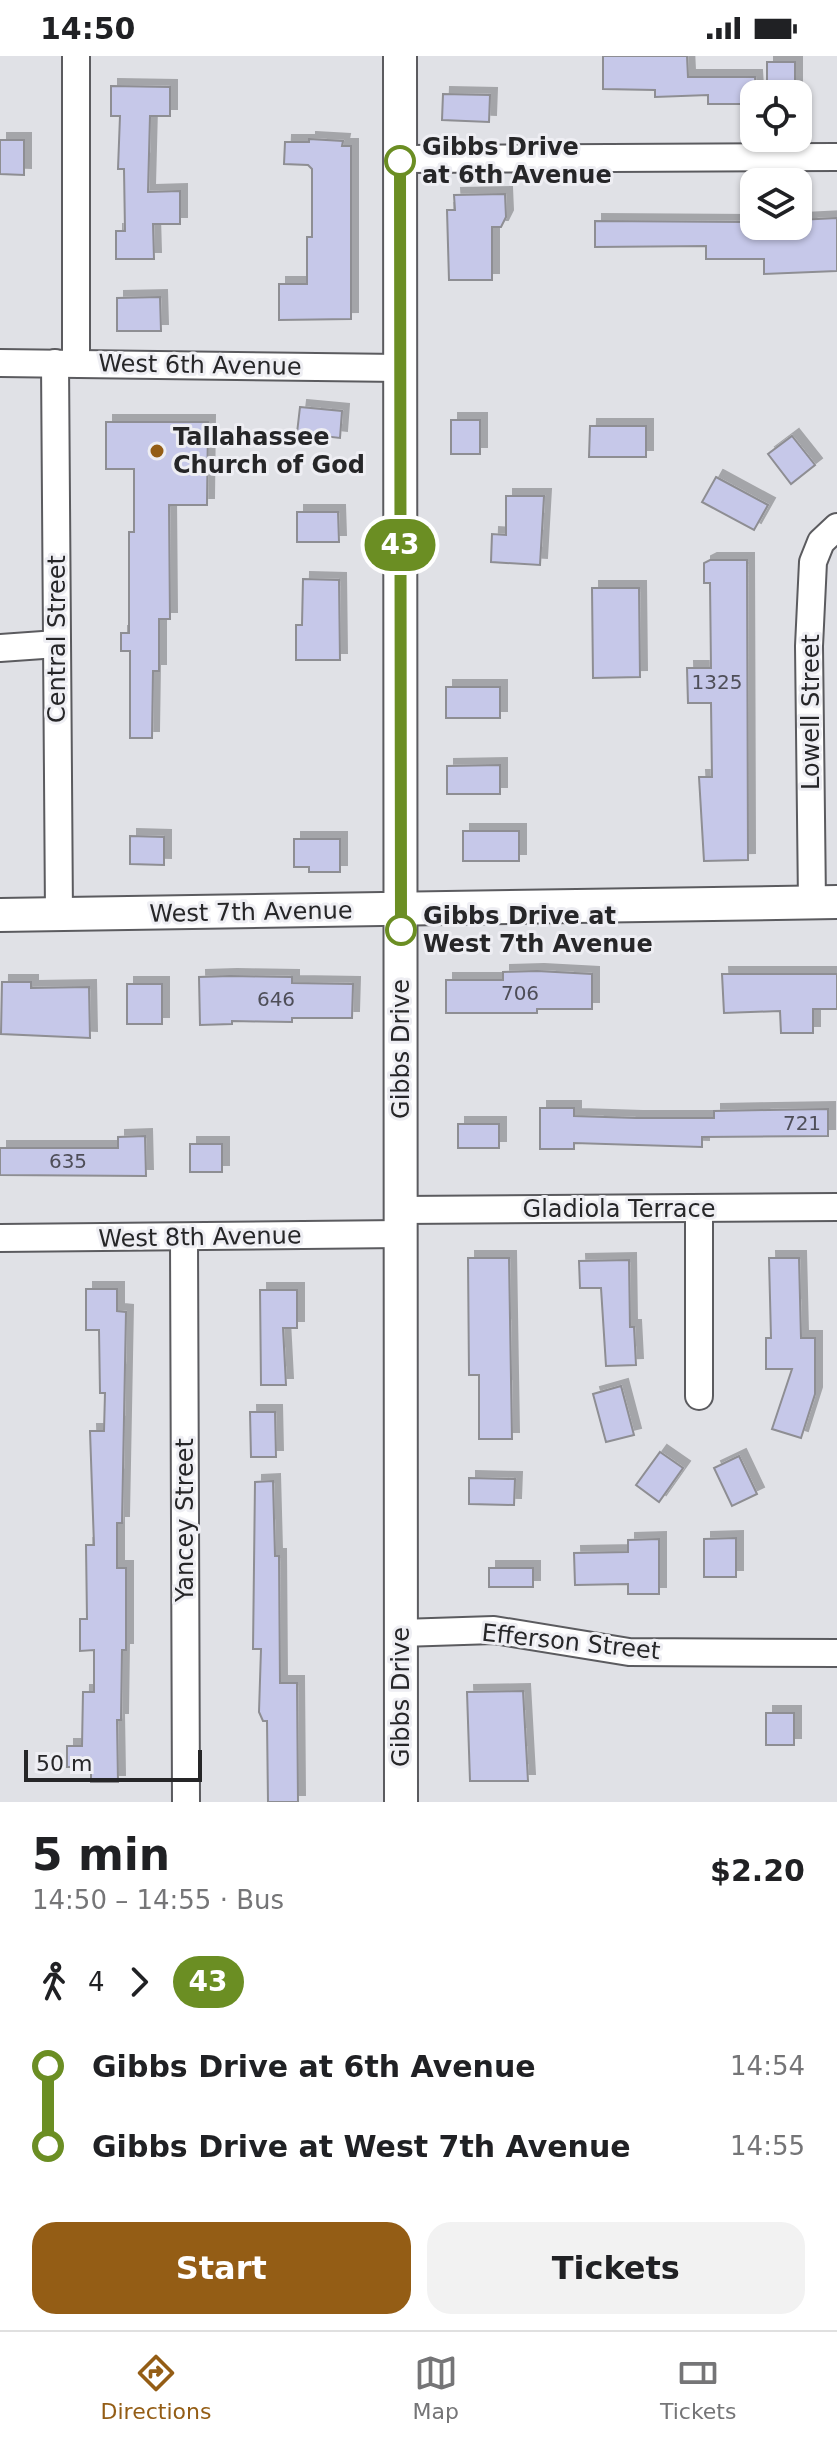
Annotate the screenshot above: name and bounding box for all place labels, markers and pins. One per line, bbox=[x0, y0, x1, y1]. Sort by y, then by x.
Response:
place label: Gibbs Drive at 6th Avenue bbox=[422, 133, 612, 189]
marker: Gibbs Drive at 6th Avenue bbox=[385, 146, 415, 176]
place label: Tallahassee Church of God bbox=[173, 423, 365, 479]
marker: Tallahassee Church of God bbox=[148, 442, 166, 460]
place label: Gibbs Drive at West 7th Avenue bbox=[423, 902, 653, 958]
marker: Gibbs Drive at West 7th Avenue bbox=[386, 915, 416, 945]

